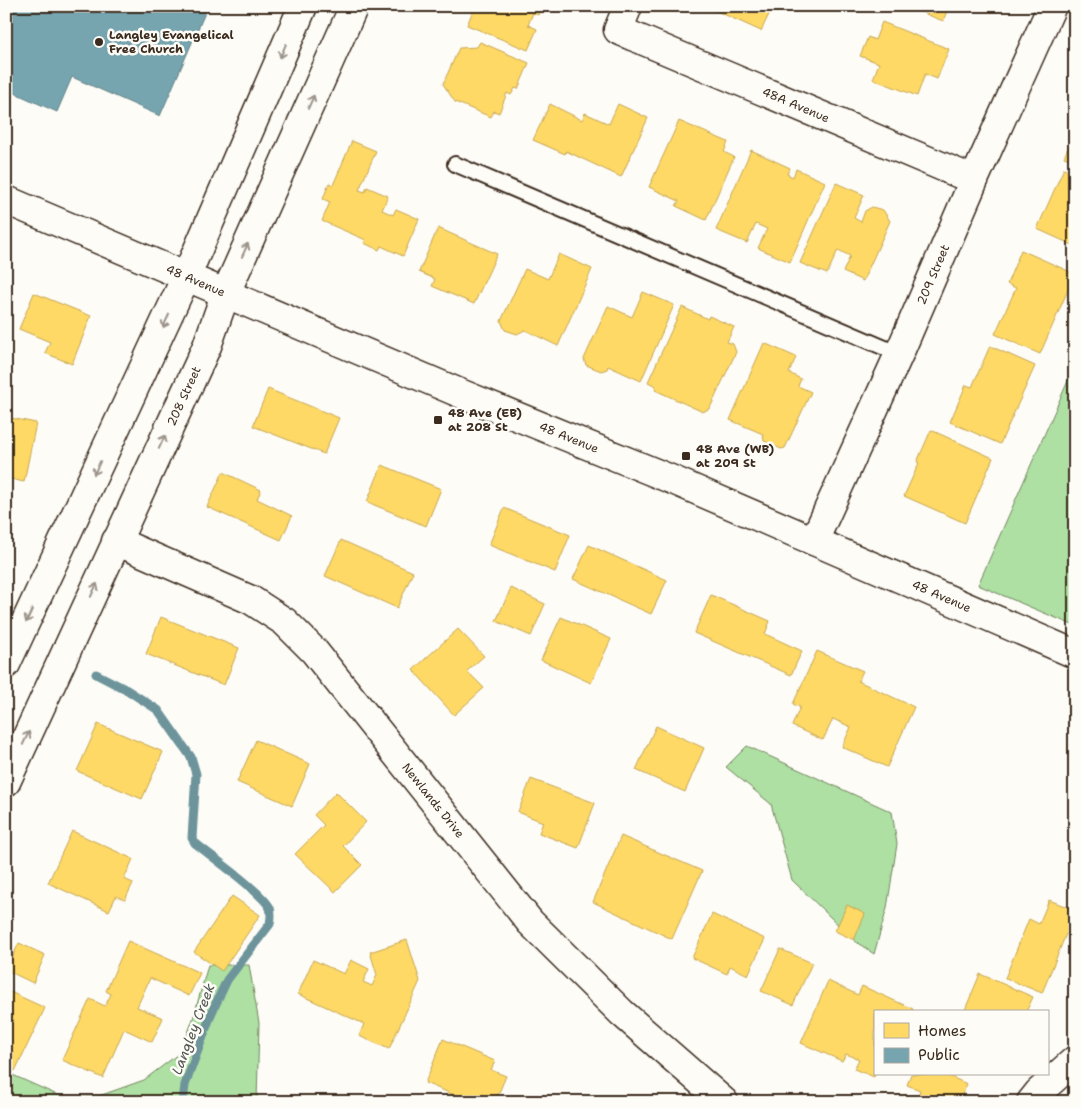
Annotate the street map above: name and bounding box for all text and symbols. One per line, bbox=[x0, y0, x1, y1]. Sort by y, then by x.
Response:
place label: Langley Evangelical Free Church bbox=[109, 27, 234, 57]
marker: Langley Evangelical Free Church bbox=[93, 36, 105, 48]
one-way arrow bbox=[278, 43, 288, 58]
street label: 48A Avenue bbox=[760, 84, 832, 126]
one-way arrow bbox=[307, 95, 316, 110]
street label: 209 Street bbox=[913, 242, 953, 307]
one-way arrow bbox=[240, 243, 250, 258]
street label: 48 Avenue bbox=[163, 261, 228, 300]
one-way arrow bbox=[160, 313, 170, 328]
street label: 208 Street bbox=[163, 364, 205, 428]
place label: 48 Ave (EB) at 208 St bbox=[448, 405, 522, 435]
marker: 48 Ave (EB) at 208 St bbox=[432, 414, 444, 426]
street label: 48 Avenue bbox=[537, 418, 601, 457]
one-way arrow bbox=[158, 435, 167, 450]
place label: 48 Ave (WB) at 209 St bbox=[696, 441, 775, 471]
marker: 48 Ave (WB) at 209 St bbox=[680, 450, 692, 462]
one-way arrow bbox=[92, 461, 102, 476]
street label: 48 Avenue bbox=[909, 576, 974, 616]
one-way arrow bbox=[90, 583, 99, 598]
one-way arrow bbox=[23, 608, 33, 623]
one-way arrow bbox=[22, 731, 32, 746]
street label: Newlands Drive bbox=[398, 760, 468, 841]
water label: Langley Creek bbox=[167, 981, 219, 1077]
legend bbox=[874, 1010, 1048, 1076]
text: Homes bbox=[918, 1021, 966, 1041]
text: Public bbox=[918, 1045, 960, 1065]

